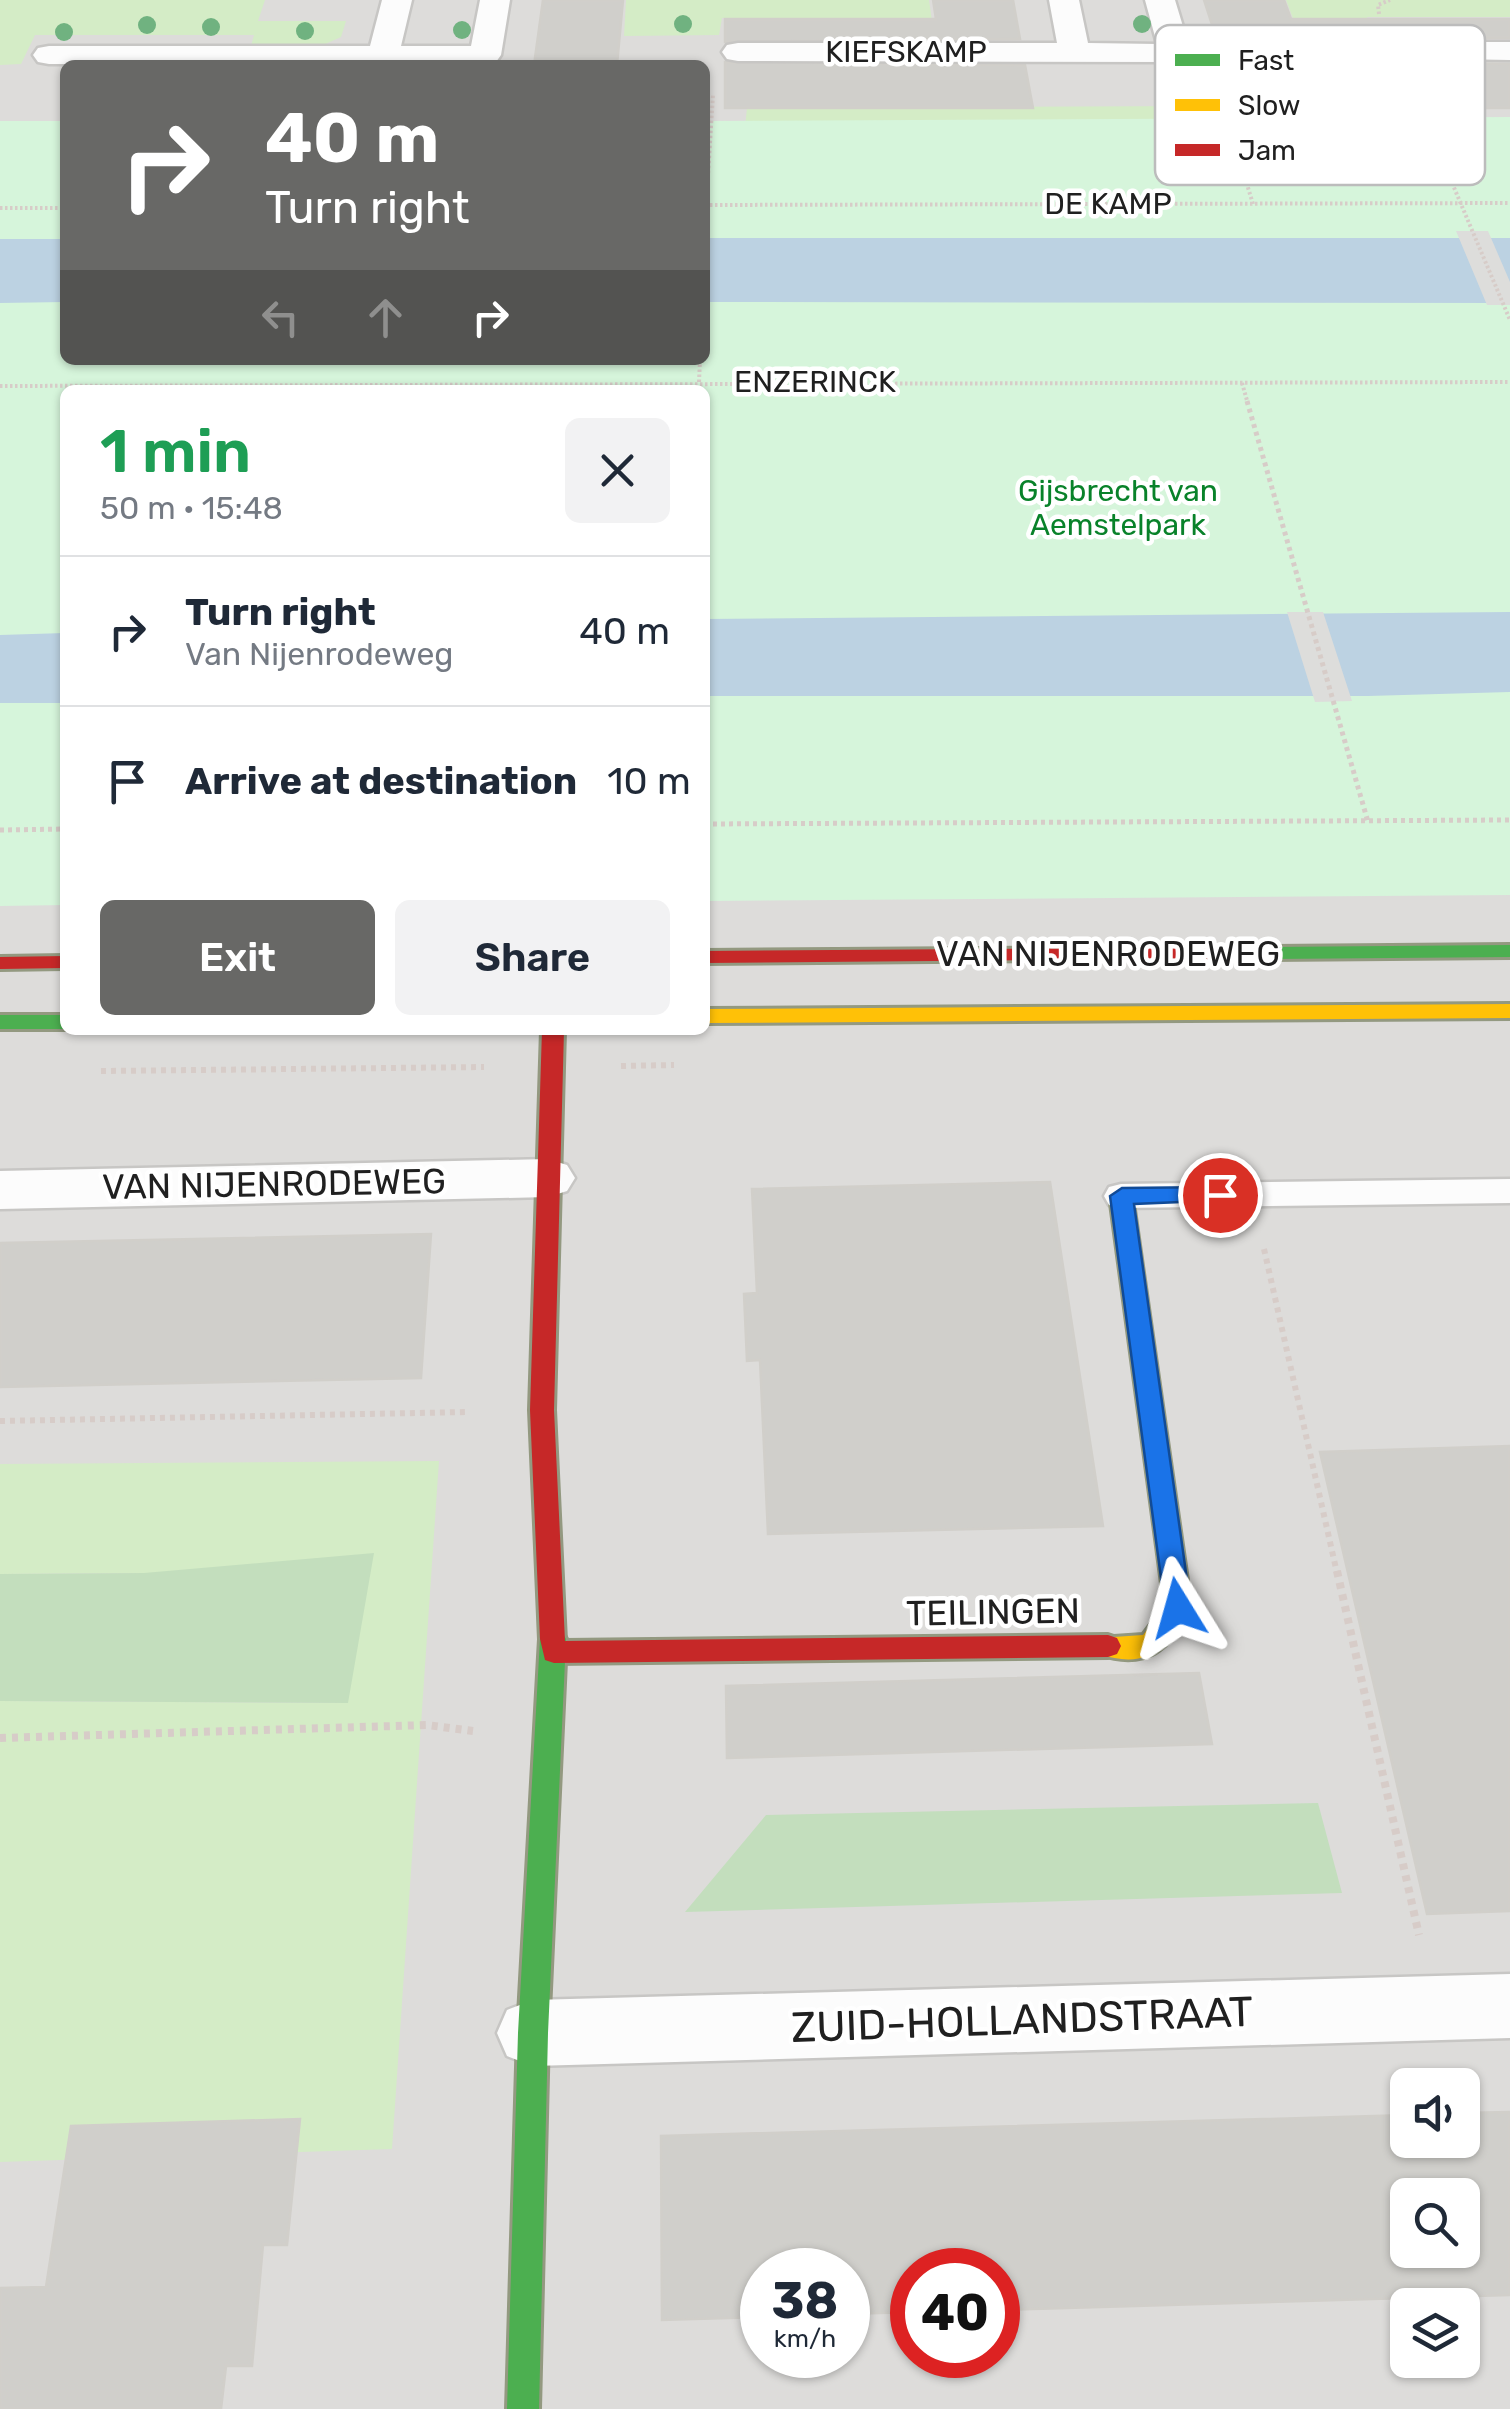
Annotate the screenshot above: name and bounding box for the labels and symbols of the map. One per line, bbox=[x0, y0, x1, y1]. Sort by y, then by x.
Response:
legend bbox=[1155, 25, 1485, 185]
street label: KIEFSKAMP bbox=[825, 34, 987, 70]
text: Fast bbox=[1238, 44, 1294, 77]
text: Slow bbox=[1238, 89, 1300, 122]
text: Jam bbox=[1238, 134, 1296, 167]
street label: DE KAMP bbox=[1044, 186, 1172, 222]
street label: ENZERINCK bbox=[734, 364, 896, 400]
park label: Gijsbrecht van Aemstelpark bbox=[1018, 473, 1218, 543]
street label: VAN NIJENRODEWEG bbox=[936, 933, 1280, 975]
pin bbox=[1178, 1153, 1263, 1238]
street label: VAN NIJENRODEWEG bbox=[102, 1160, 446, 1208]
position arrow bbox=[1126, 1556, 1230, 1660]
street label: TEILINGEN bbox=[906, 1589, 1080, 1635]
street label: ZUID-HOLLANDSTRAAT bbox=[790, 1987, 1254, 2053]
speed limit sign: 40 bbox=[890, 2248, 1020, 2378]

